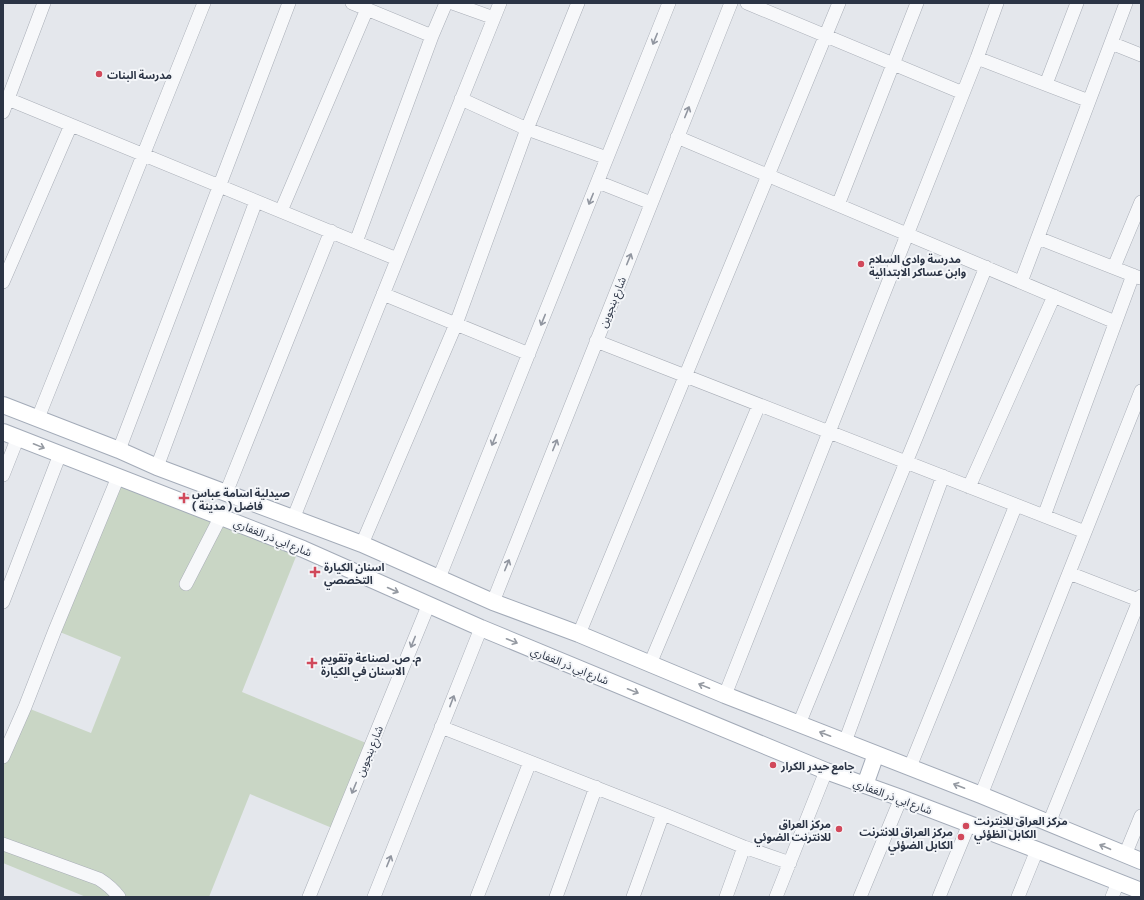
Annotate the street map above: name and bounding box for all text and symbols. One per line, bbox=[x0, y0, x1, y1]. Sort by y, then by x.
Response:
one-way arrow bbox=[651, 33, 658, 45]
place label: مدرسة البنات bbox=[107, 68, 172, 82]
marker: مدرسة البنات bbox=[94, 69, 104, 79]
one-way arrow bbox=[684, 106, 692, 118]
one-way arrow bbox=[587, 192, 594, 204]
place label: مدرسة وادي السلام وابن عساكر الابتدائية bbox=[869, 252, 966, 279]
one-way arrow bbox=[626, 253, 633, 265]
marker: مدرسة وادي السلام وابن عساكر الابتدائية bbox=[856, 259, 866, 269]
street label: شارع بنجوين bbox=[596, 274, 630, 330]
one-way arrow bbox=[538, 313, 546, 325]
one-way arrow bbox=[490, 434, 498, 446]
one-way arrow bbox=[552, 439, 560, 451]
one-way arrow bbox=[33, 442, 45, 450]
place label: صيدلية اسامة عباس فاضل ( مدينة ) bbox=[192, 486, 290, 513]
marker: صيدلية اسامة عباس فاضل ( مدينة ) bbox=[179, 493, 189, 503]
street label: شارع ابي ذر الغفاري bbox=[231, 515, 314, 562]
place label: اسنان الكيارة التخصصي bbox=[324, 560, 385, 589]
one-way arrow bbox=[504, 560, 512, 572]
marker: اسنان الكيارة التخصصي bbox=[309, 566, 321, 578]
one-way arrow bbox=[387, 587, 399, 594]
one-way arrow bbox=[409, 635, 417, 647]
one-way arrow bbox=[506, 638, 518, 646]
street label: شارع ابي ذر الغفاري bbox=[528, 643, 611, 690]
place label: م. ص. لصناعة وتقويم الاسنان في الكيارة bbox=[321, 651, 421, 680]
marker: م. ص. لصناعة وتقويم الاسنان في الكيارة bbox=[306, 657, 318, 669]
one-way arrow bbox=[698, 682, 710, 689]
one-way arrow bbox=[626, 688, 638, 695]
one-way arrow bbox=[448, 695, 456, 707]
street label: شارع بنجوين bbox=[353, 723, 387, 779]
one-way arrow bbox=[819, 730, 831, 737]
place label: جامع حيدر الكرار bbox=[780, 759, 855, 775]
marker: جامع حيدر الكرار bbox=[768, 760, 778, 770]
street label: شارع ابي ذر الغفاري bbox=[851, 776, 935, 820]
one-way arrow bbox=[349, 782, 357, 794]
one-way arrow bbox=[953, 782, 965, 790]
place label: مركز العراق للانترنت الكابل الظؤئي bbox=[974, 814, 1068, 843]
place label: مركز العراق للانترنت الضوئي bbox=[754, 817, 831, 846]
marker: مركز العراق للانترنت الكابل الظؤئي bbox=[961, 821, 971, 831]
marker: مركز العراق للانترنت الضوئي bbox=[834, 824, 844, 834]
place label: مركز العراق للانترنت الكابل الضؤئي bbox=[859, 825, 953, 854]
marker: مركز العراق للانترنت الكابل الضؤئي bbox=[956, 832, 966, 842]
one-way arrow bbox=[1099, 842, 1111, 850]
one-way arrow bbox=[385, 855, 393, 867]

